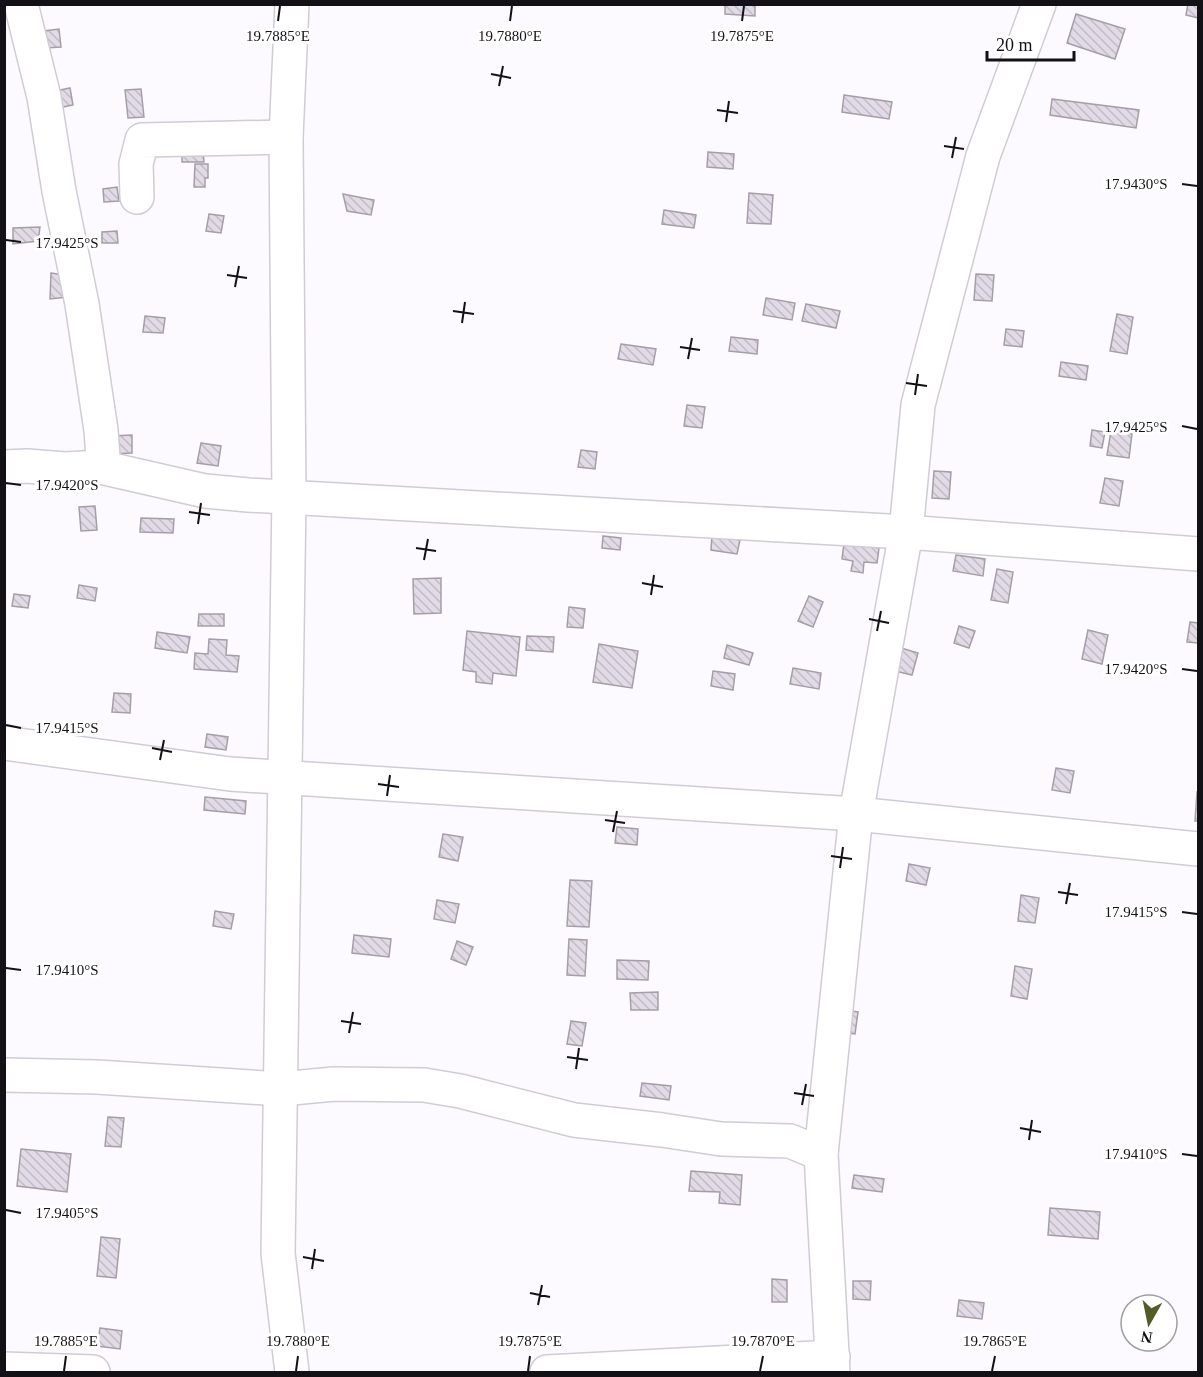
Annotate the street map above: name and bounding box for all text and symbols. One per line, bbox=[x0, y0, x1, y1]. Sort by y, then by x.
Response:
scale bar bbox=[987, 24, 1074, 62]
text: 19.7885°E bbox=[246, 28, 310, 44]
text: 19.7880°E bbox=[478, 28, 542, 44]
text: 19.7875°E bbox=[710, 28, 774, 44]
text: 20 m bbox=[996, 35, 1033, 55]
text: 17.9430°S bbox=[1104, 176, 1168, 192]
text: 17.9425°S bbox=[35, 235, 99, 251]
text: 17.9425°S bbox=[1104, 419, 1168, 435]
text: 17.9420°S bbox=[35, 477, 99, 493]
text: 17.9420°S bbox=[1104, 661, 1168, 677]
text: 17.9415°S bbox=[35, 720, 99, 736]
text: 17.9415°S bbox=[1104, 904, 1168, 920]
text: 17.9410°S bbox=[35, 962, 99, 978]
text: 17.9410°S bbox=[1104, 1146, 1168, 1162]
text: 17.9405°S bbox=[35, 1205, 99, 1221]
north arrow bbox=[1119, 1293, 1179, 1353]
text: N bbox=[1139, 1328, 1154, 1347]
text: 19.7885°E bbox=[34, 1333, 98, 1349]
text: 19.7880°E bbox=[266, 1333, 330, 1349]
text: 19.7875°E bbox=[498, 1333, 562, 1349]
text: 19.7870°E bbox=[731, 1333, 795, 1349]
text: 19.7865°E bbox=[963, 1333, 1027, 1349]

